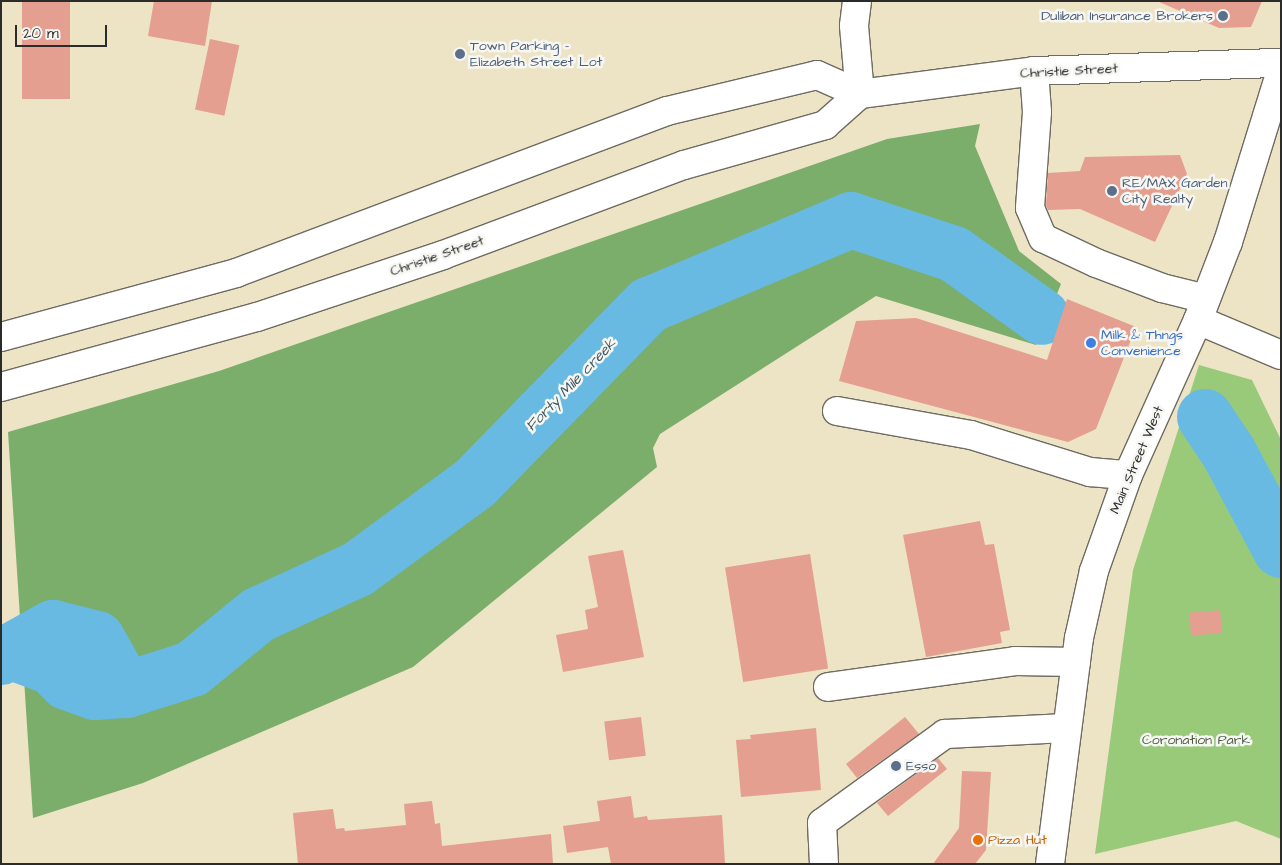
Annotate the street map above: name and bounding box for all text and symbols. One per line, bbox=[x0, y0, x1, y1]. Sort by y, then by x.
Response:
place label: Duliban Insurance Brokers bbox=[1041, 8, 1213, 24]
marker: Duliban Insurance Brokers bbox=[1217, 10, 1229, 22]
scale bar bbox=[18, 15, 110, 47]
text: 20 m bbox=[23, 23, 59, 44]
place label: Town Parking – Elizabeth Street Lot bbox=[470, 38, 602, 70]
marker: Town Parking – Elizabeth Street Lot bbox=[454, 48, 466, 60]
street label: Christie Street bbox=[1020, 60, 1118, 82]
place label: RE/MAX Garden City Realty bbox=[1122, 175, 1227, 208]
marker: RE/MAX Garden City Realty bbox=[1106, 185, 1118, 197]
street label: Christie Street bbox=[388, 232, 486, 280]
place label: Milk & Thngs Convenience bbox=[1101, 327, 1183, 360]
water label: Forty Mile creek bbox=[522, 335, 620, 435]
marker: Milk & Thngs Convenience bbox=[1085, 337, 1097, 349]
street label: Main Street West bbox=[1107, 403, 1167, 517]
park label: Coronation Park bbox=[1142, 732, 1250, 748]
place label: Esso bbox=[906, 758, 936, 774]
marker: Esso bbox=[890, 760, 902, 772]
place label: Pizza Hut bbox=[988, 832, 1047, 848]
marker: Pizza Hut bbox=[972, 834, 984, 846]

